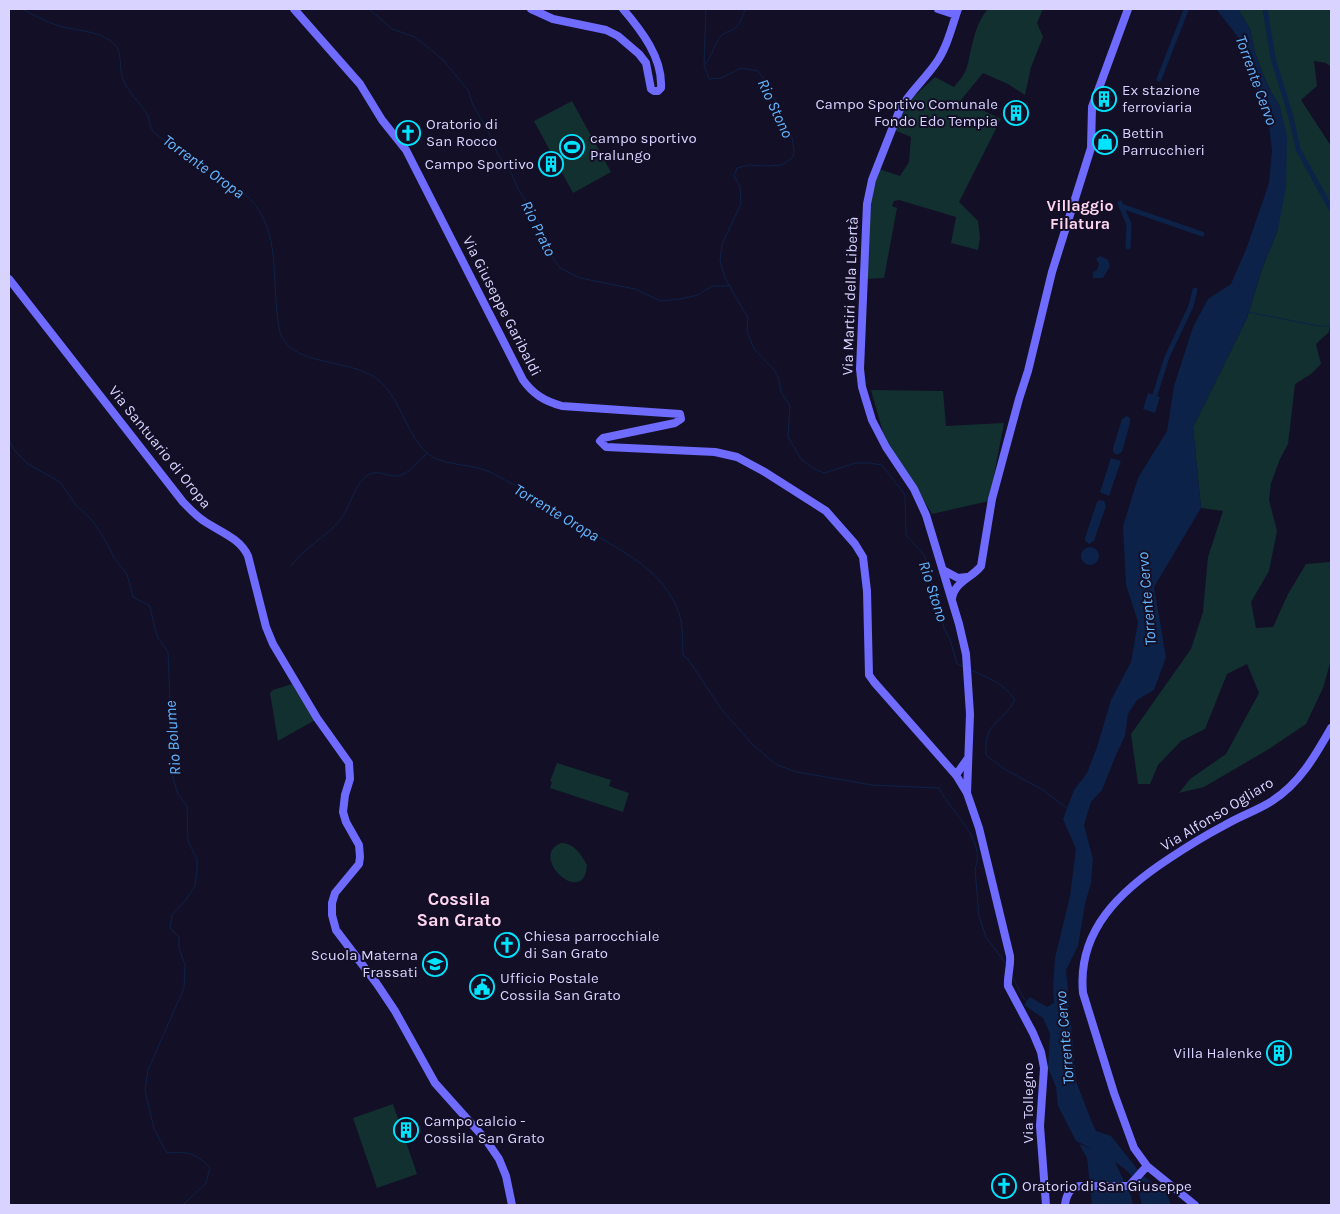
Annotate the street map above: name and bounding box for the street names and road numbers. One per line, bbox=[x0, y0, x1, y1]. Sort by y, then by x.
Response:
street label: Via Martiri della Libertà bbox=[838, 216, 862, 376]
street label: Via Giuseppe Garibaldi bbox=[459, 233, 545, 379]
street label: Via Santuario di Oropa bbox=[105, 382, 215, 512]
street label: Via Alfonso Ogliaro bbox=[1157, 773, 1277, 855]
street label: Via Tollegno bbox=[1019, 1062, 1037, 1144]

